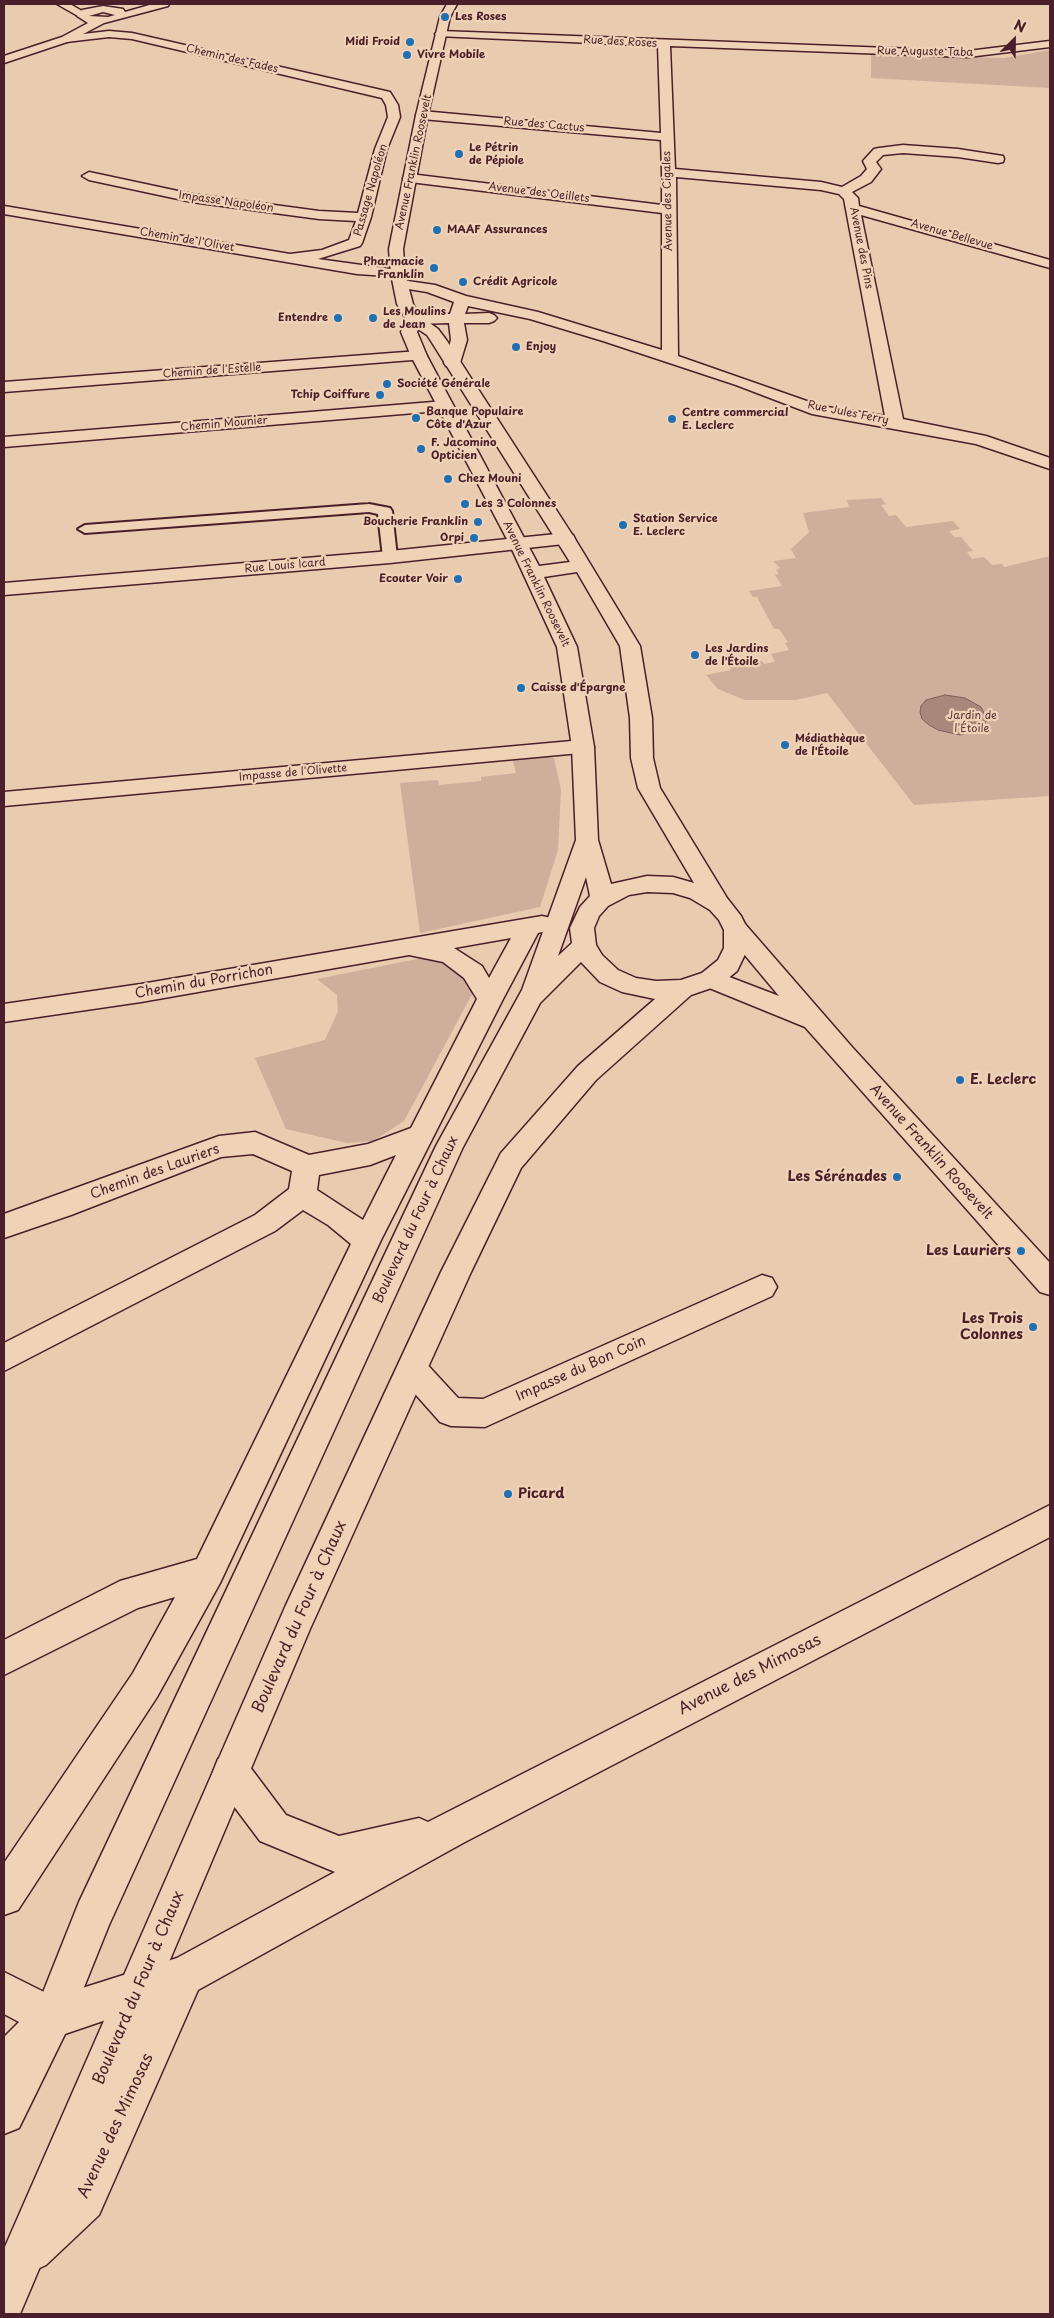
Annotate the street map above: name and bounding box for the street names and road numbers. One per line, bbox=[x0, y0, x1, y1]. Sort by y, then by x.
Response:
street label: Rue des Roses bbox=[583, 33, 657, 51]
street label: Chemin des Fades bbox=[185, 42, 279, 76]
street label: Rue Auguste Taba bbox=[877, 45, 973, 59]
street label: Avenue Franklin Roosevelt bbox=[393, 93, 435, 231]
street label: Rue des Cactus bbox=[503, 115, 585, 135]
street label: Passage Napoléon bbox=[352, 142, 390, 238]
street label: Avenue des Cigales bbox=[661, 151, 675, 251]
street label: Avenue des Oeillets bbox=[488, 180, 590, 206]
street label: Impasse Napoléon bbox=[178, 189, 274, 215]
street label: Avenue des Pins bbox=[847, 206, 875, 290]
street label: Avenue Bellevue bbox=[909, 217, 995, 253]
street label: Chemin de l'Olivet bbox=[139, 225, 235, 255]
street label: Chemin de l'Estelle bbox=[162, 361, 262, 381]
street label: Rue Jules Ferry bbox=[806, 399, 890, 427]
street label: Chemin Mounier bbox=[180, 414, 268, 434]
street label: Avenue Franklin Roosevelt bbox=[500, 519, 572, 649]
street label: Rue Louis Icard bbox=[244, 556, 326, 576]
street label: Impasse de l'Olivette bbox=[238, 762, 348, 784]
street label: Chemin du Porrichon bbox=[134, 962, 274, 1002]
street label: Avenue Franklin Roosevelt bbox=[866, 1081, 996, 1223]
street label: Boulevard du Four à Chaux bbox=[370, 1134, 462, 1306]
street label: Chemin des Lauriers bbox=[88, 1141, 222, 1203]
street label: Impasse du Bon Coin bbox=[513, 1333, 649, 1405]
street label: Boulevard du Four à Chaux bbox=[249, 1518, 351, 1716]
street label: Avenue des Mimosas bbox=[676, 1631, 824, 1719]
street label: Boulevard du Four à Chaux bbox=[89, 1888, 189, 2088]
street label: Avenue des Mimosas bbox=[74, 2051, 158, 2201]

